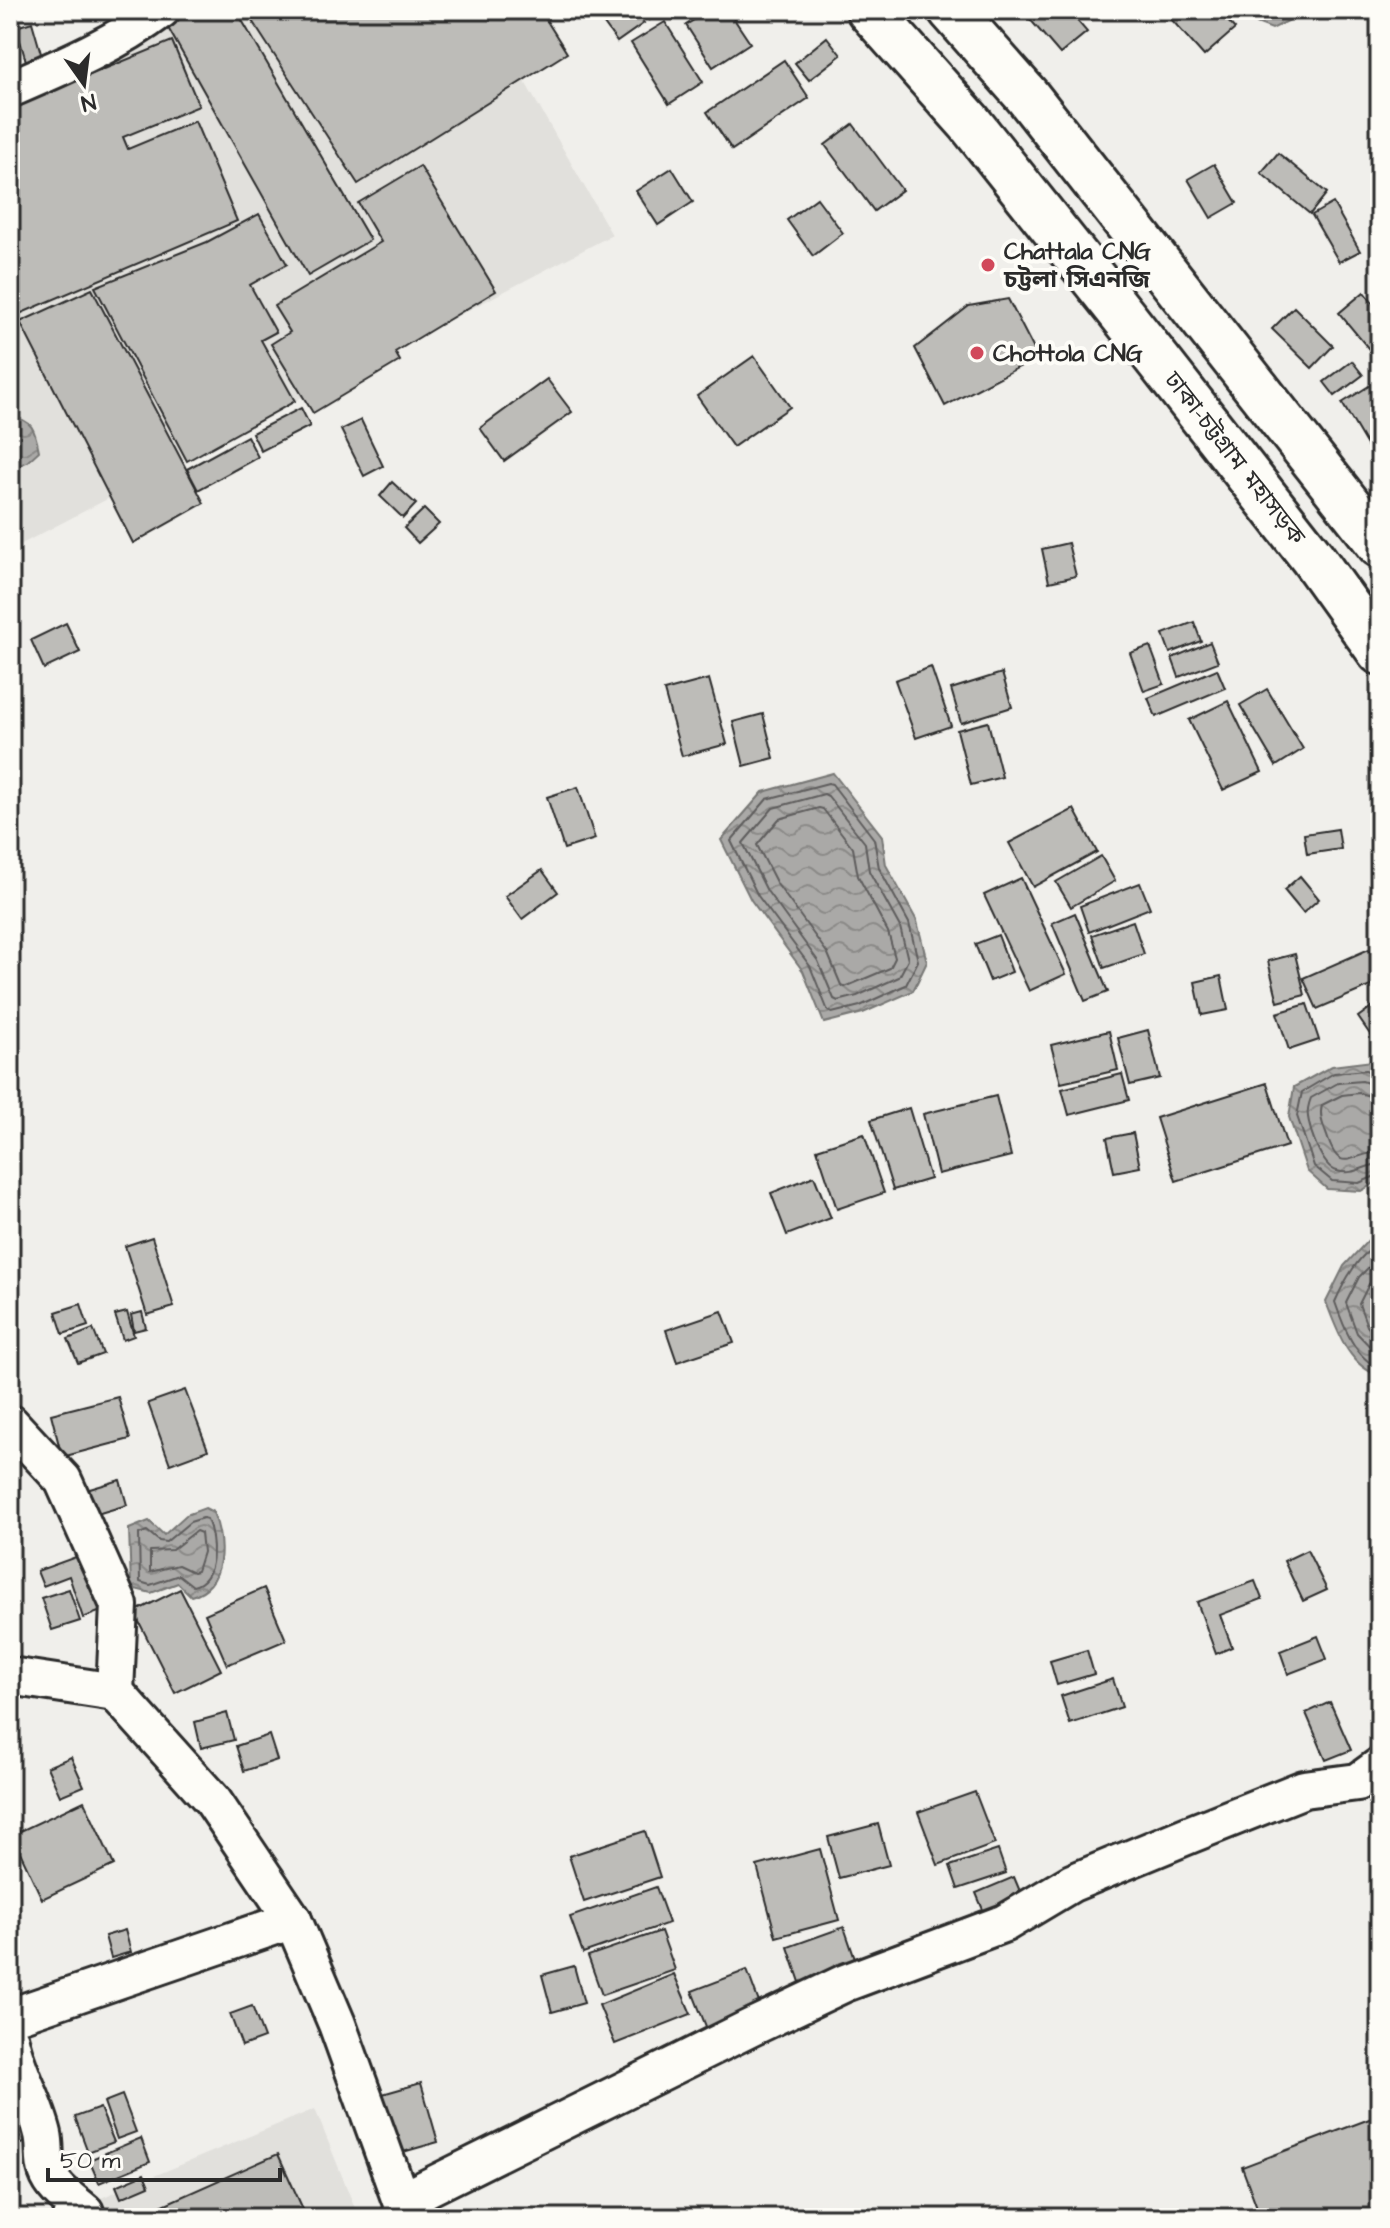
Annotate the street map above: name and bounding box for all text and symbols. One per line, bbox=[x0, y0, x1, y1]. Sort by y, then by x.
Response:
north arrow bbox=[44, 44, 124, 124]
text: N bbox=[78, 85, 99, 119]
place label: Chattala CNG চট্টলা সিএনজি bbox=[1003, 235, 1151, 297]
marker: Chattala CNG চট্টলা সিএনজি bbox=[979, 256, 997, 274]
place label: Chottola CNG bbox=[993, 337, 1143, 371]
marker: Chottola CNG bbox=[968, 344, 986, 362]
street label: ঢাকা-চট্টগ্রাম মহাসড়ক bbox=[1155, 364, 1313, 553]
scale bar bbox=[48, 2132, 280, 2182]
text: 50 m bbox=[60, 2144, 121, 2178]

